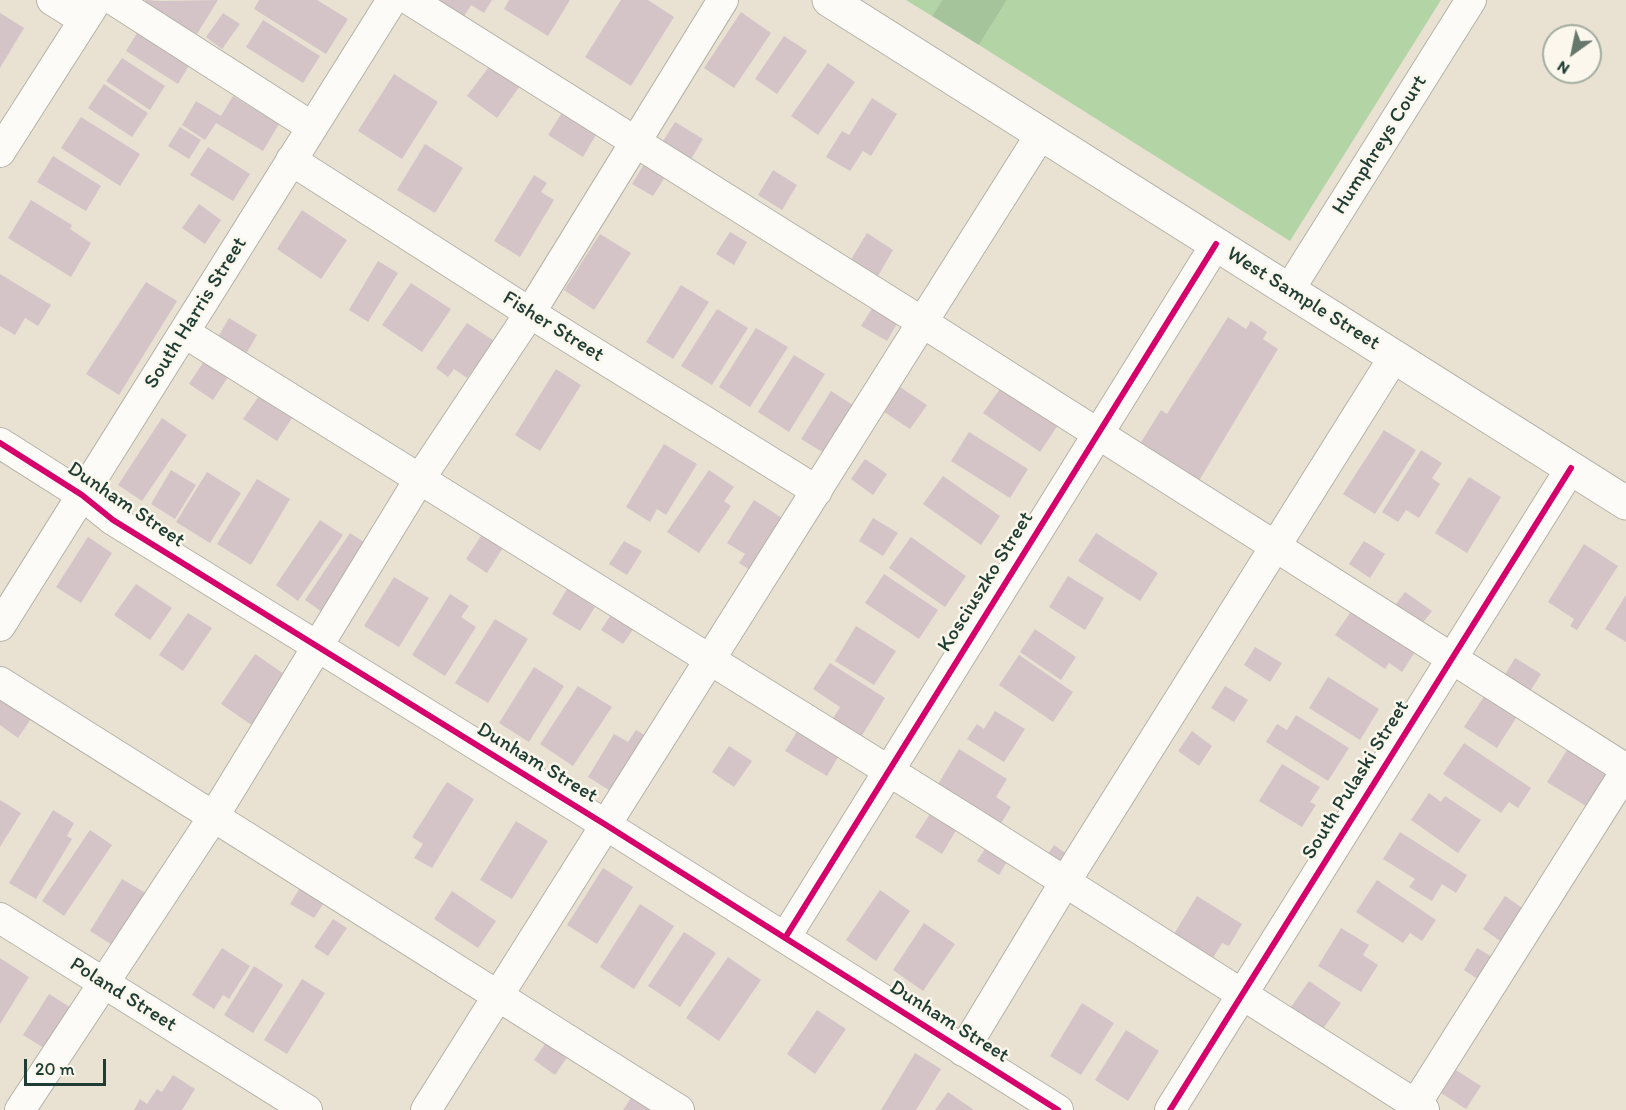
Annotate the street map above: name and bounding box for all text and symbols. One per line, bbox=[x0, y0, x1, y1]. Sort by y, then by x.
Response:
north arrow bbox=[1542, 24, 1602, 84]
text: N bbox=[1553, 57, 1573, 79]
street label: Humphreys Court bbox=[1327, 71, 1433, 219]
street label: South Harris Street bbox=[139, 232, 253, 394]
street label: West Sample Street bbox=[1222, 242, 1384, 356]
street label: Fisher Street bbox=[498, 286, 608, 368]
street label: Dunham Street bbox=[62, 456, 190, 554]
street label: Kosciuszko Street bbox=[933, 507, 1039, 657]
street label: South Pulaski Street bbox=[1297, 696, 1415, 864]
street label: Dunham Street bbox=[472, 717, 602, 809]
street label: Poland Street bbox=[65, 952, 181, 1038]
street label: Dunham Street bbox=[885, 975, 1013, 1069]
scale bar bbox=[27, 1047, 110, 1085]
text: 20 m bbox=[35, 1058, 75, 1080]

